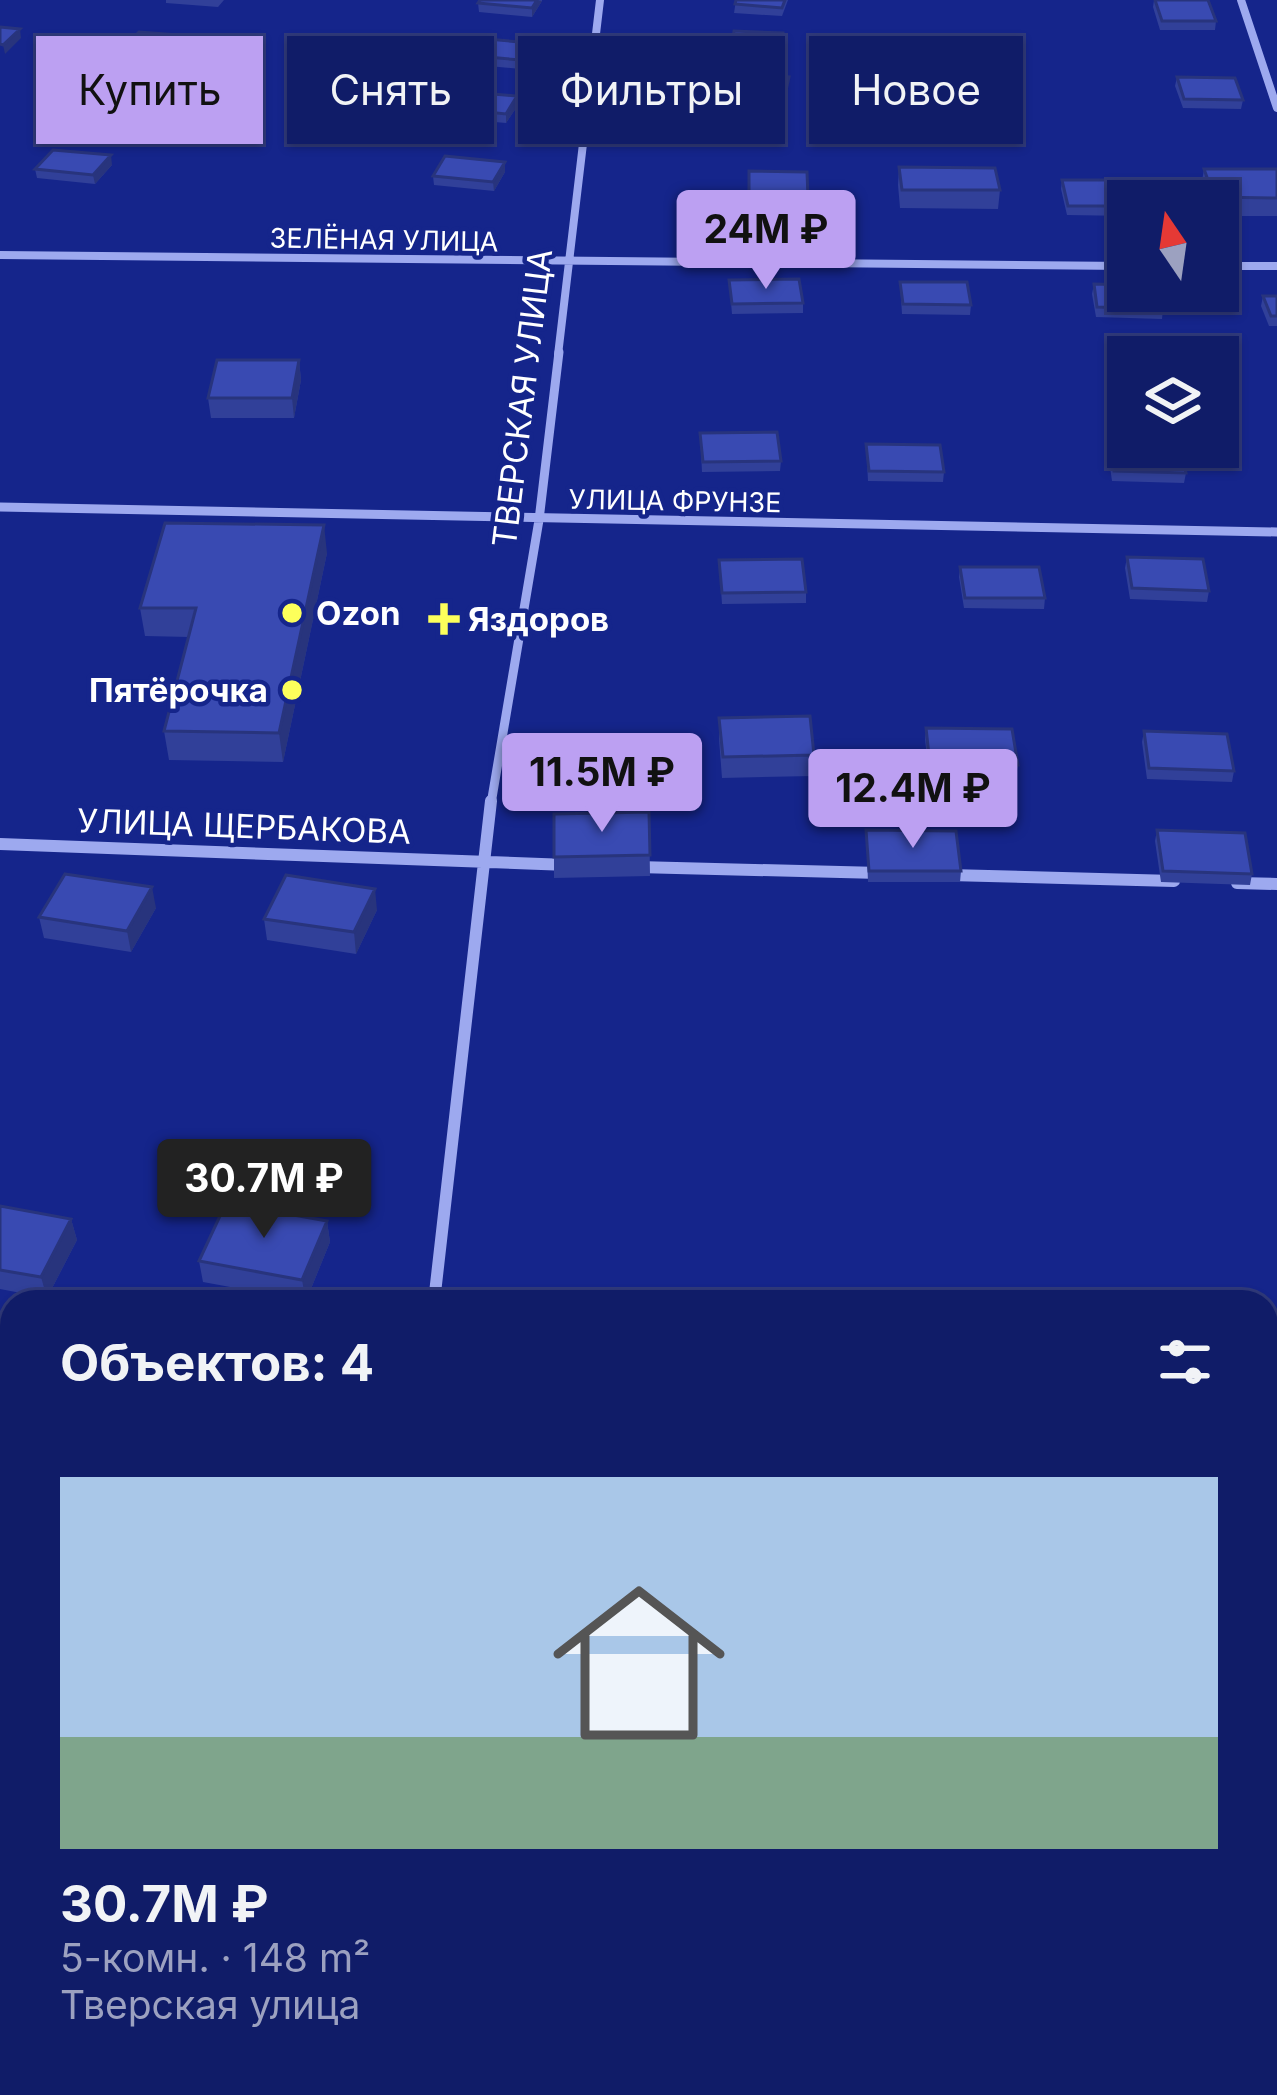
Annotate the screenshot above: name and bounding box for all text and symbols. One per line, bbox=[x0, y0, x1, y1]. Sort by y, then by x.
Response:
chip: Купить bbox=[36, 36, 263, 144]
chip: Снять bbox=[287, 36, 494, 144]
chip: Фильтры bbox=[518, 36, 785, 144]
chip: Новое bbox=[809, 36, 1023, 144]
north arrow bbox=[1107, 180, 1239, 312]
map controls bbox=[1107, 180, 1239, 468]
pin: 24M ₽ bbox=[682, 190, 850, 292]
text: 24M ₽ bbox=[704, 205, 828, 252]
street label: ЗЕЛЁНАЯ УЛИЦА bbox=[269, 222, 499, 258]
street label: ТВЕРСКАЯ УЛИЦА bbox=[484, 247, 560, 549]
button: layers bbox=[1107, 336, 1239, 468]
street label: УЛИЦА ФРУНЗЕ bbox=[568, 483, 782, 519]
place label: Ozon bbox=[316, 593, 400, 633]
place label: Яздоров bbox=[468, 599, 609, 639]
marker: Ozon bbox=[279, 600, 305, 626]
marker: Яздоров bbox=[431, 606, 457, 632]
place label: Пятёрочка bbox=[89, 670, 268, 710]
marker: Пятёрочка bbox=[279, 677, 305, 703]
pin: 11.5M ₽ bbox=[491, 733, 713, 835]
text: 11.5M ₽ bbox=[529, 748, 675, 795]
pin: 12.4M ₽ bbox=[802, 749, 1024, 851]
text: 12.4M ₽ bbox=[835, 764, 991, 811]
street label: УЛИЦА ЩЕРБАКОВА bbox=[76, 800, 412, 852]
pin: 30.7M ₽ bbox=[153, 1139, 375, 1241]
text: 30.7M ₽ bbox=[184, 1154, 344, 1201]
icon: filters bbox=[1152, 1329, 1218, 1395]
text: Объектов: 4 bbox=[60, 1332, 374, 1393]
icon: home bbox=[531, 1555, 747, 1771]
text: 30.7M ₽ bbox=[60, 1873, 269, 1934]
text: 5-комн. · 148 m² bbox=[60, 1934, 370, 1981]
text: Тверская улица bbox=[60, 1981, 360, 2028]

